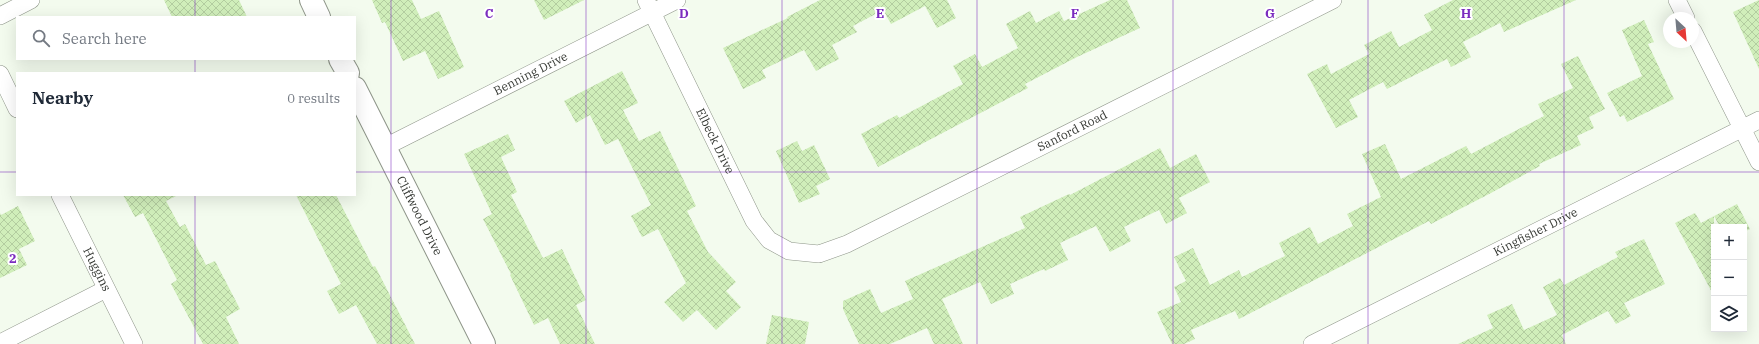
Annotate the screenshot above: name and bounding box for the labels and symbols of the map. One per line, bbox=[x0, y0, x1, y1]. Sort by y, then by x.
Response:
text: C bbox=[485, 5, 494, 22]
text: D bbox=[679, 5, 689, 22]
text: E bbox=[876, 5, 884, 22]
text: F bbox=[1071, 5, 1079, 22]
text: G bbox=[1265, 5, 1275, 22]
text: H bbox=[1461, 5, 1472, 22]
north arrow bbox=[1663, 12, 1699, 48]
street label: Benning Drive bbox=[491, 48, 570, 98]
street label: Elbeck Drive bbox=[693, 105, 738, 176]
street label: Sanford Road bbox=[1035, 107, 1109, 154]
street label: Cliffwood Drive bbox=[394, 173, 446, 258]
street label: Kingfisher Drive bbox=[1491, 204, 1580, 259]
street label: Huggins bbox=[80, 245, 115, 294]
text: 2 bbox=[9, 250, 17, 267]

